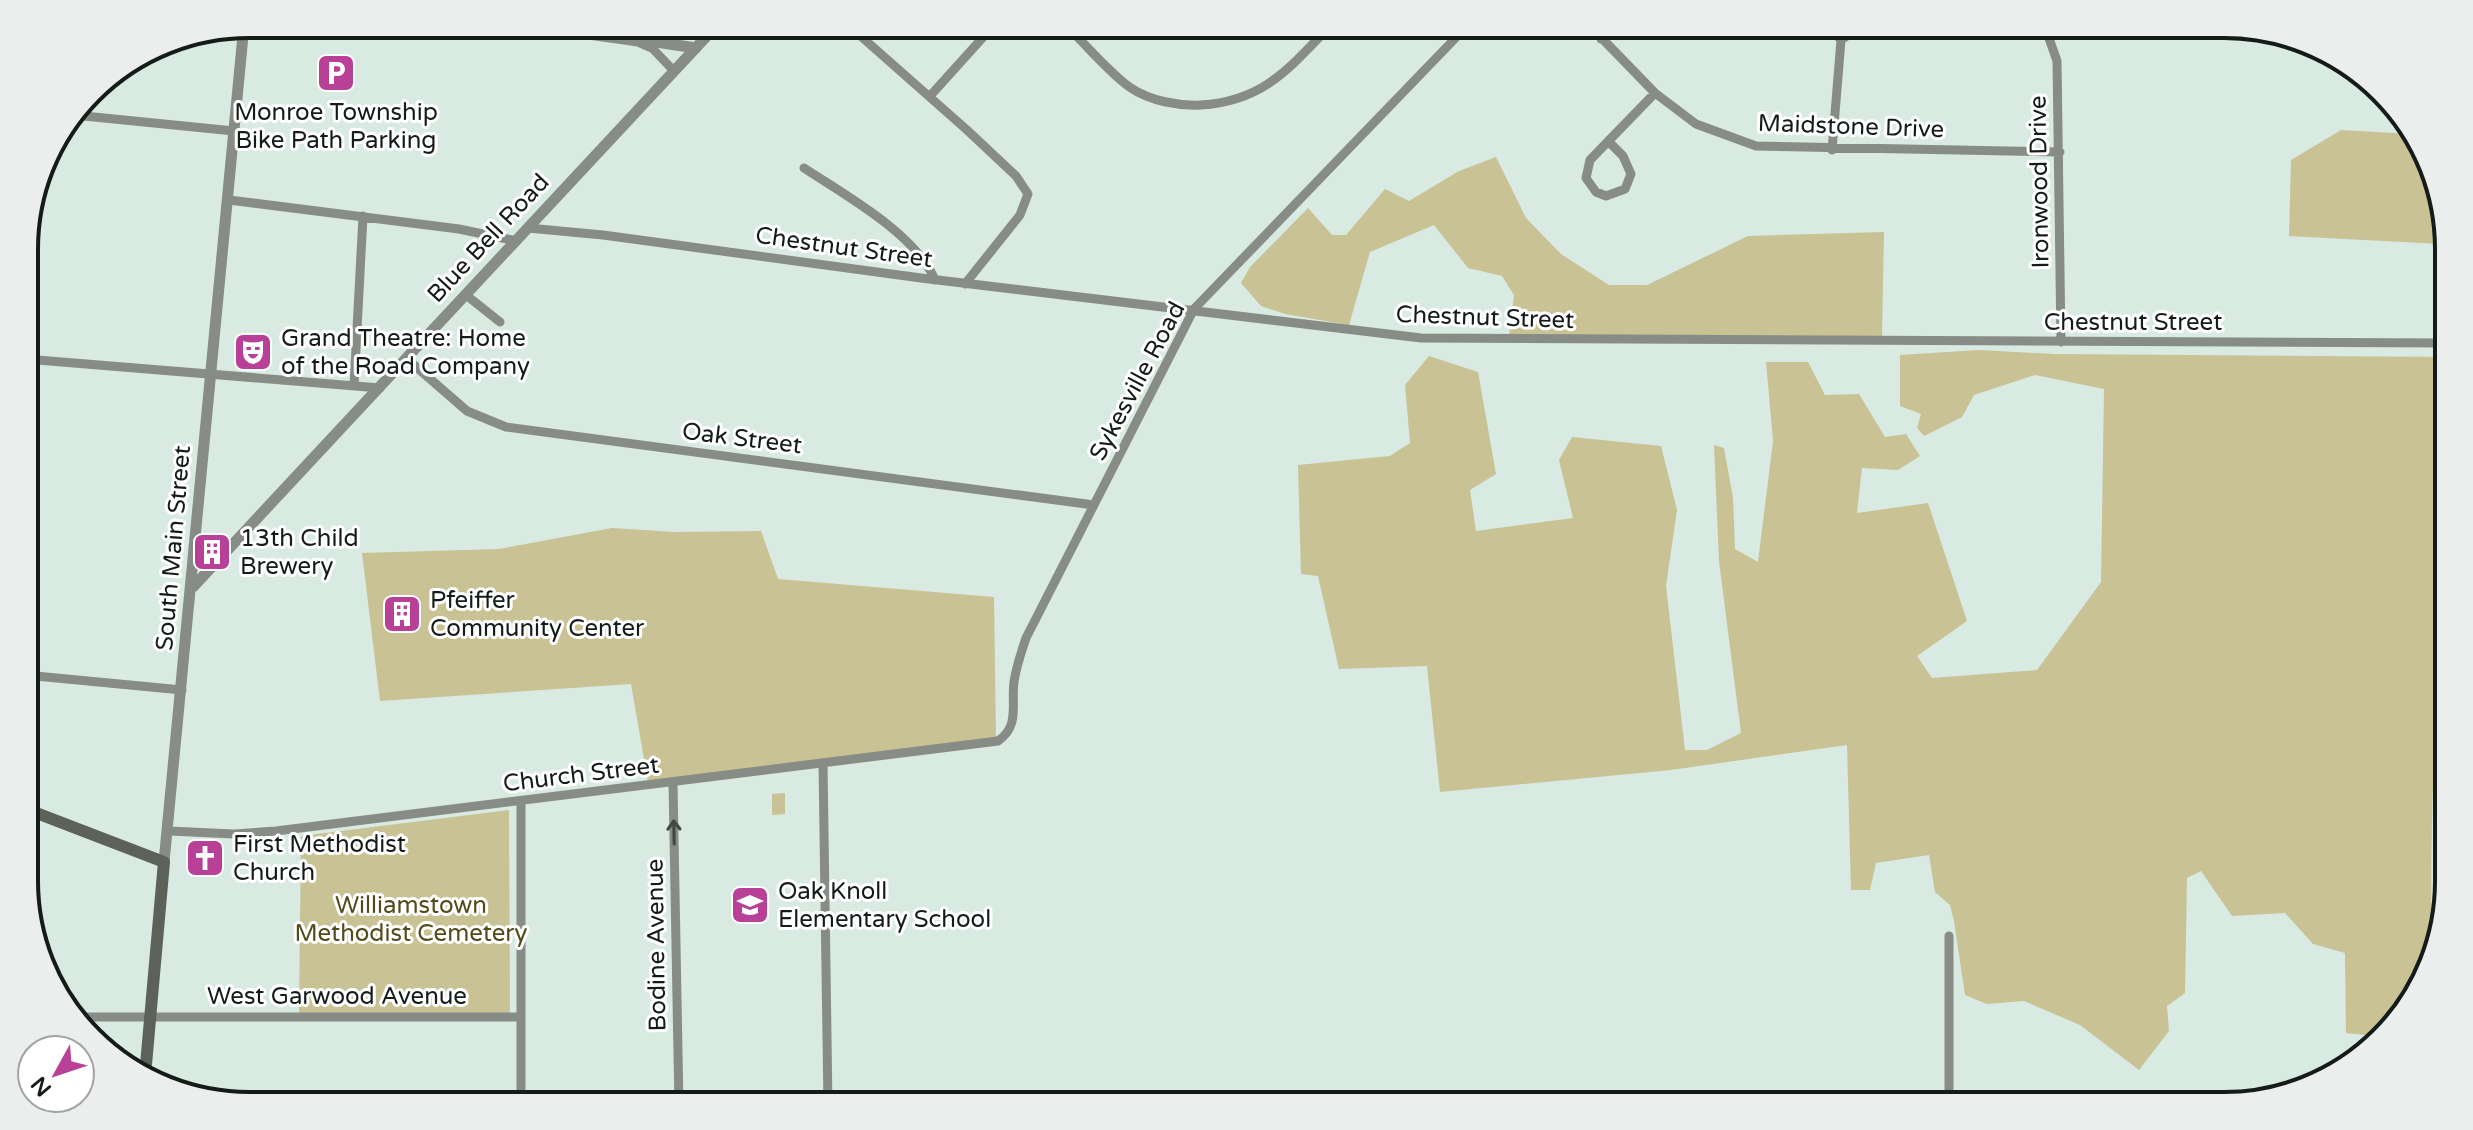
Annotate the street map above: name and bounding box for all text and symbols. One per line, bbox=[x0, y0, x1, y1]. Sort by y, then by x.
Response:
parking icon: Monroe Township Bike Path Parking bbox=[315, 52, 357, 94]
street label: Ironwood Drive bbox=[2023, 95, 2056, 269]
place label: Monroe Township Bike Path Parking bbox=[234, 98, 438, 155]
street label: Maidstone Drive bbox=[1757, 109, 1945, 144]
street label: Blue Bell Road bbox=[421, 168, 555, 309]
street label: Chestnut Street bbox=[753, 221, 934, 274]
street label: Sykesville Road bbox=[1083, 297, 1191, 466]
street label: Chestnut Street bbox=[1395, 300, 1575, 335]
street label: Chestnut Street bbox=[2044, 308, 2222, 337]
place label: Grand Theatre: Home of the Road Company bbox=[281, 324, 530, 381]
theatre icon: Grand Theatre: Home of the Road Company bbox=[232, 331, 274, 373]
street label: Oak Street bbox=[680, 417, 804, 460]
street label: South Main Street bbox=[150, 444, 197, 652]
place label: 13th Child Brewery bbox=[240, 524, 359, 581]
building icon: 13th Child Brewery bbox=[191, 531, 233, 573]
place label: Pfeiffer Community Center bbox=[430, 586, 645, 643]
building icon: Pfeiffer Community Center bbox=[381, 593, 423, 635]
street label: Church Street bbox=[501, 751, 661, 798]
one-way arrow bbox=[666, 819, 682, 846]
place label: First Methodist Church bbox=[233, 830, 406, 887]
church icon: First Methodist Church bbox=[184, 837, 226, 879]
street label: Bodine Avenue bbox=[640, 858, 673, 1032]
place label: Oak Knoll Elementary School bbox=[778, 877, 991, 934]
school or university icon: Oak Knoll Elementary School bbox=[729, 884, 771, 926]
park label: Williamstown Methodist Cemetery bbox=[295, 891, 528, 948]
street label: West Garwood Avenue bbox=[207, 982, 467, 1011]
north arrow bbox=[16, 1034, 96, 1114]
text: N bbox=[26, 1071, 57, 1101]

